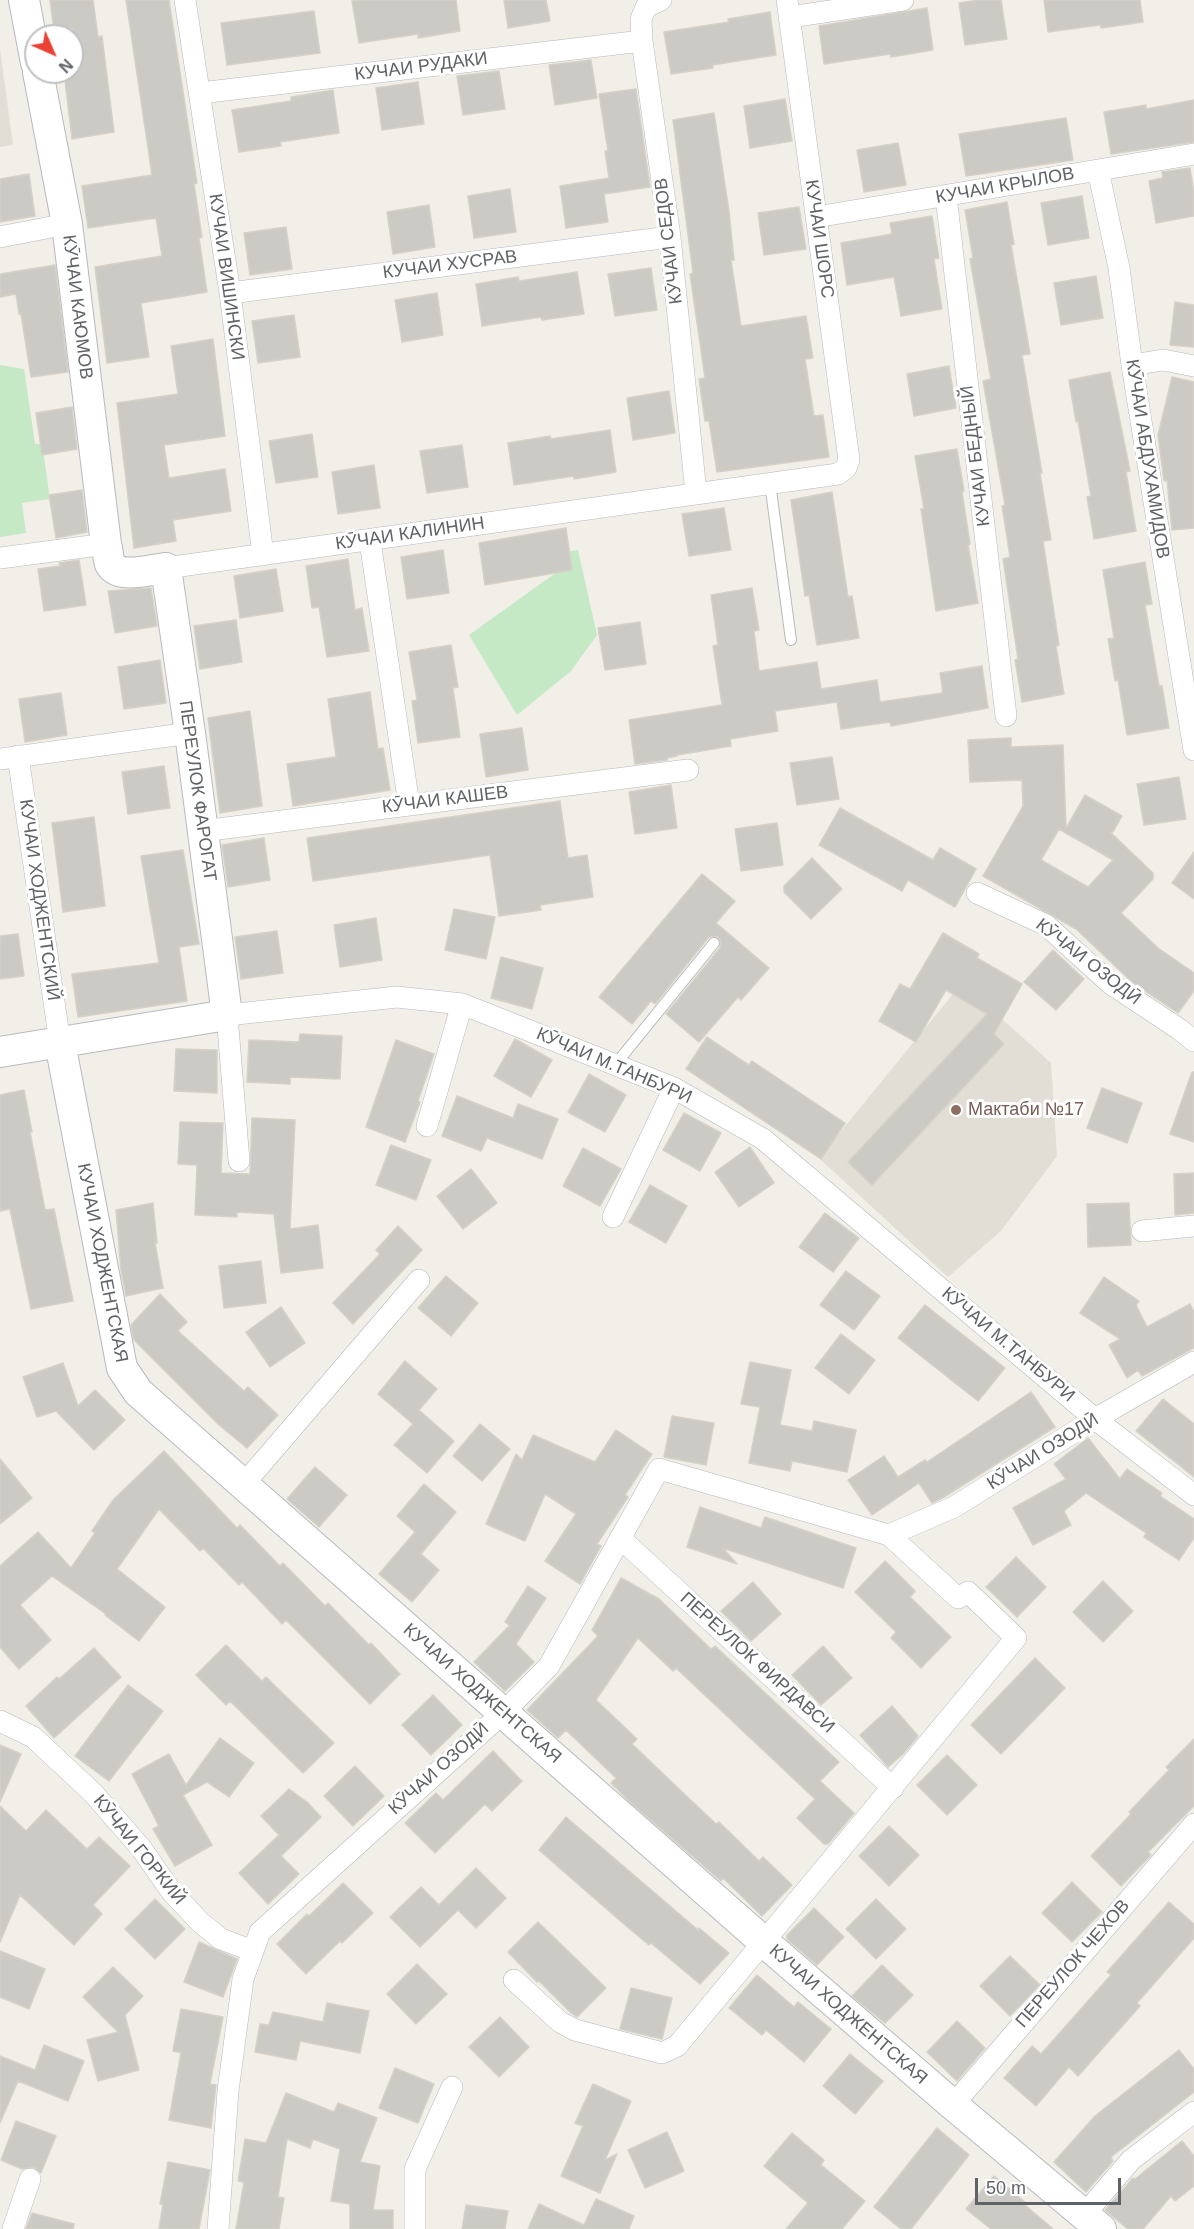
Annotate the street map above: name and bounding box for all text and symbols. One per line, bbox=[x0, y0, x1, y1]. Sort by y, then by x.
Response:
north arrow bbox=[24, 24, 84, 84]
street label: КУЧАИ РУДАКИ bbox=[353, 48, 489, 86]
text: N bbox=[56, 56, 76, 76]
street label: КУЧАИ КРЫЛОВ bbox=[934, 163, 1076, 209]
street label: КӮЧАИ СЕДОВ bbox=[651, 177, 687, 305]
street label: КУЧАИ ШОРС bbox=[800, 178, 838, 300]
street label: КУЧАИ ВИШИНСКИ bbox=[204, 192, 248, 362]
street label: КӮЧАИ КАЮМОВ bbox=[57, 233, 97, 381]
street label: КУЧАИ ХУСРАВ bbox=[382, 246, 518, 284]
street label: КӮЧАИ АБДУХАМИДОВ bbox=[1121, 358, 1173, 560]
street label: КУЧАИ БЕДНЫЙ bbox=[957, 384, 995, 528]
street label: КӮЧАИ КАЛИНИН bbox=[334, 513, 486, 555]
street label: ПЕРЕУЛОК ФАРОГАТ bbox=[174, 699, 220, 883]
street label: КӮЧАИ КАШЕВ bbox=[381, 782, 509, 818]
street label: КУЧАИ ХОДЖЕНТСКИЙ bbox=[14, 798, 64, 1002]
street label: КӮЧАИ ОЗОДӢ bbox=[1031, 914, 1145, 1010]
street label: КӮЧАИ М.ТАНБУРИ bbox=[533, 1023, 695, 1109]
place label: Мактаби №17 bbox=[968, 1099, 1084, 1121]
marker: Мактаби №17 bbox=[949, 1103, 963, 1117]
street label: КУЧАИ ХОДЖЕНТСКАЯ bbox=[72, 1162, 132, 1364]
street label: КӮЧАИ М.ТАНБУРИ bbox=[937, 1283, 1079, 1407]
street label: КӮЧАИ ОЗОДӢ bbox=[983, 1409, 1103, 1495]
street label: ПЕРЕУЛОК ФИРДАВСИ bbox=[675, 1588, 839, 1738]
street label: КУЧАИ ХОДЖЕНТСКАЯ bbox=[399, 1619, 565, 1769]
street label: КӮЧАИ ОЗОДӢ bbox=[384, 1718, 494, 1820]
street label: КӮЧАИ ГОРКИЙ bbox=[88, 1791, 190, 1909]
street label: ПЕРЕУЛОК ЧЕХОВ bbox=[1012, 1896, 1134, 2032]
street label: КУЧАИ ХОДЖЕНТСКАЯ bbox=[765, 1940, 931, 2090]
scale bar bbox=[978, 2166, 1124, 2204]
text: 50 m bbox=[986, 2178, 1026, 2198]

